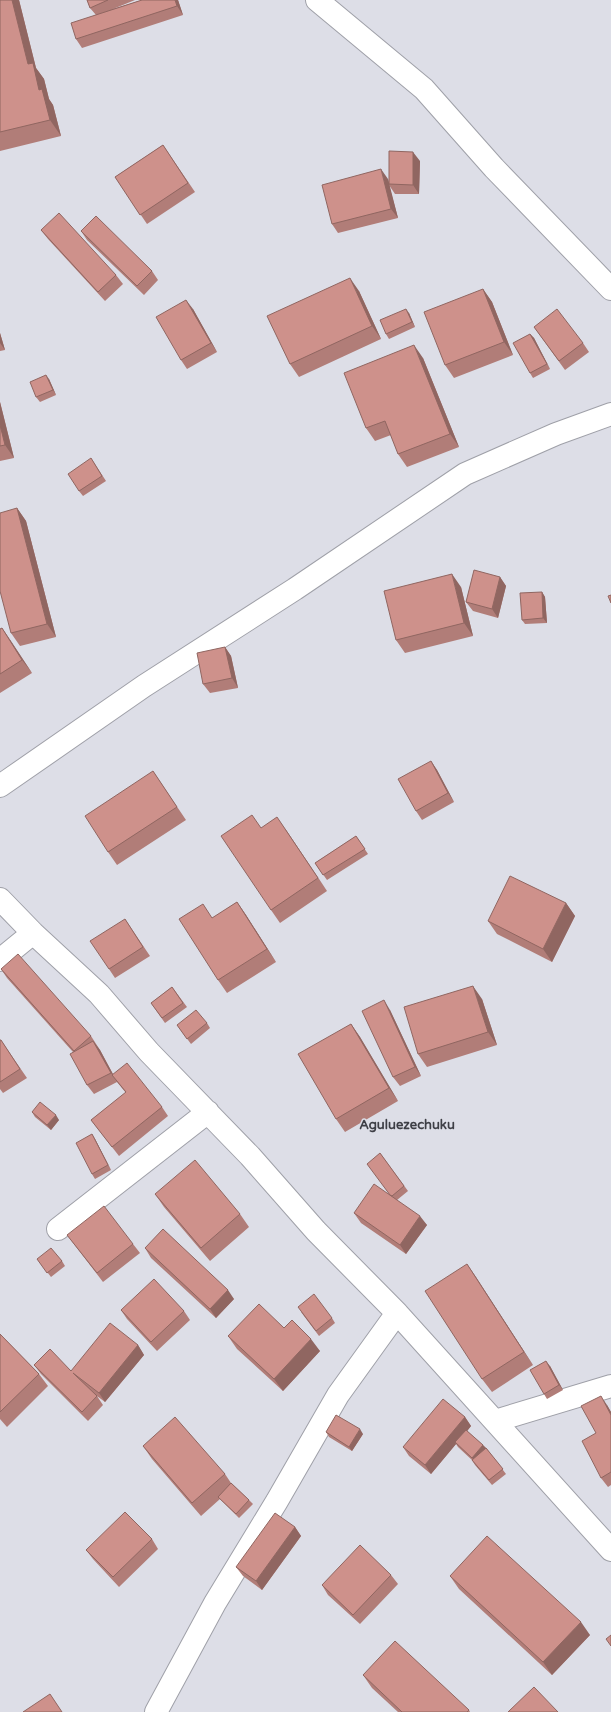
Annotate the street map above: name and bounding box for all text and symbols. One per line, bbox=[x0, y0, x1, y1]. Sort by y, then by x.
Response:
district label: Aguluezechuku bbox=[359, 1117, 455, 1133]

